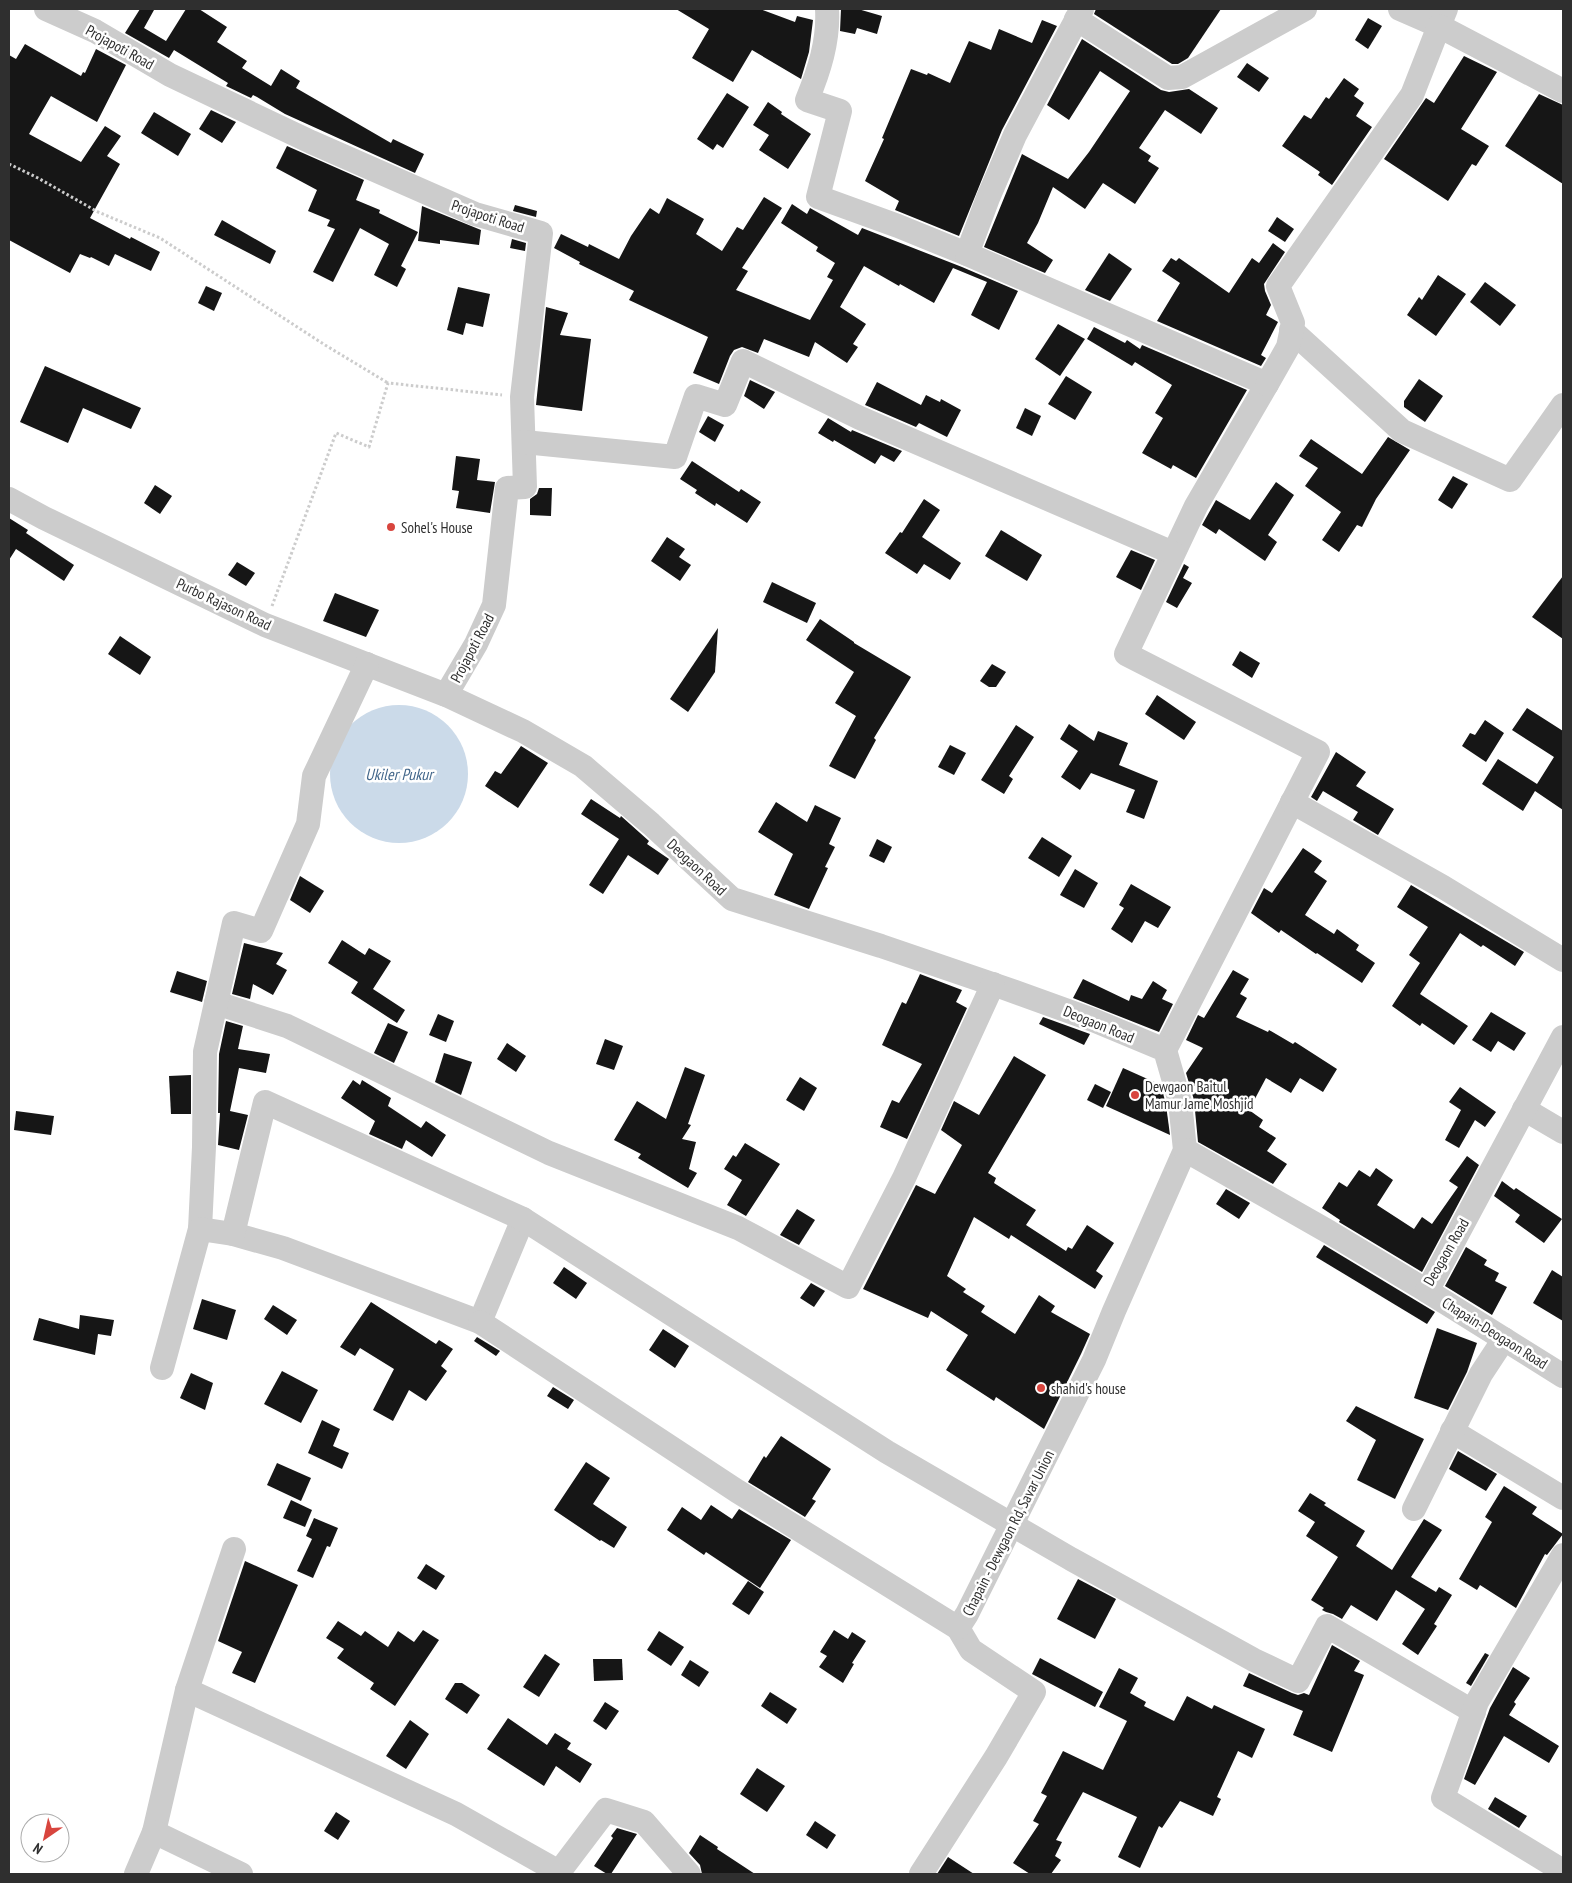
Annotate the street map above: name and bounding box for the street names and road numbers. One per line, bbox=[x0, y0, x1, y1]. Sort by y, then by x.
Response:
street label: Projapoti Road bbox=[82, 20, 158, 74]
street label: Projapoti Road bbox=[449, 195, 527, 237]
street label: Purbo Rajason Road bbox=[174, 574, 274, 634]
street label: Projapoti Road bbox=[446, 610, 498, 686]
street label: Deogaon Road bbox=[663, 835, 731, 899]
street label: Deogaon Road bbox=[1061, 1001, 1137, 1047]
street label: Deogaon Road bbox=[1419, 1215, 1473, 1289]
street label: Chapain-Deogaon Road bbox=[1439, 1293, 1551, 1373]
street label: Chapain - Dewgaon Rd, Savar Union bbox=[958, 1447, 1058, 1619]

